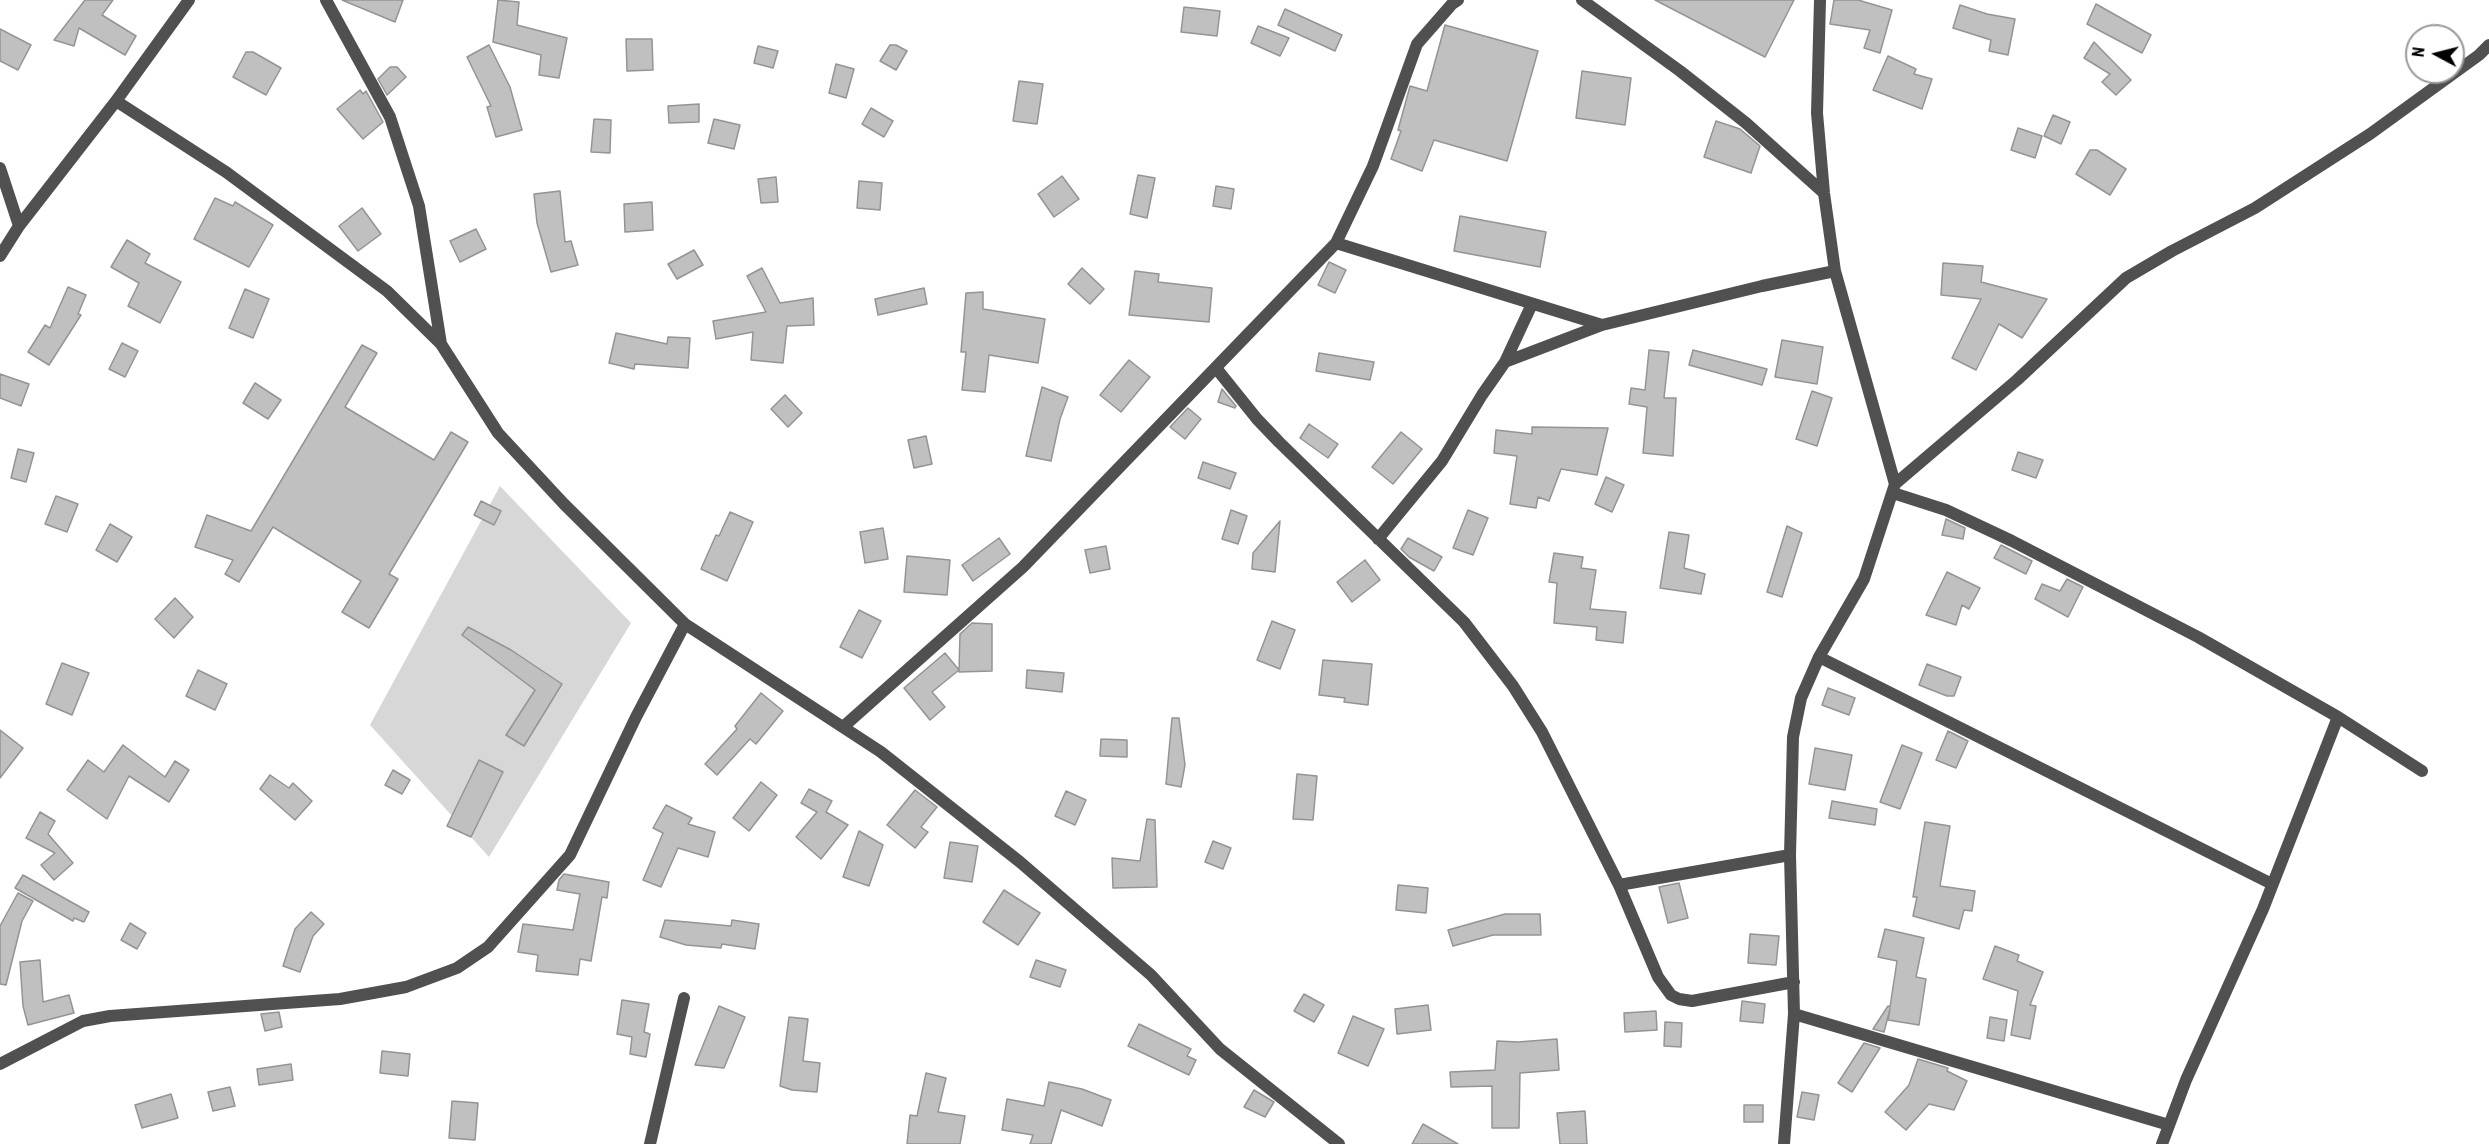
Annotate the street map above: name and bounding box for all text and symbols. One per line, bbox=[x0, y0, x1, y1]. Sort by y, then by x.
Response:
north arrow bbox=[2405, 24, 2465, 84]
text: N bbox=[2409, 46, 2429, 58]

